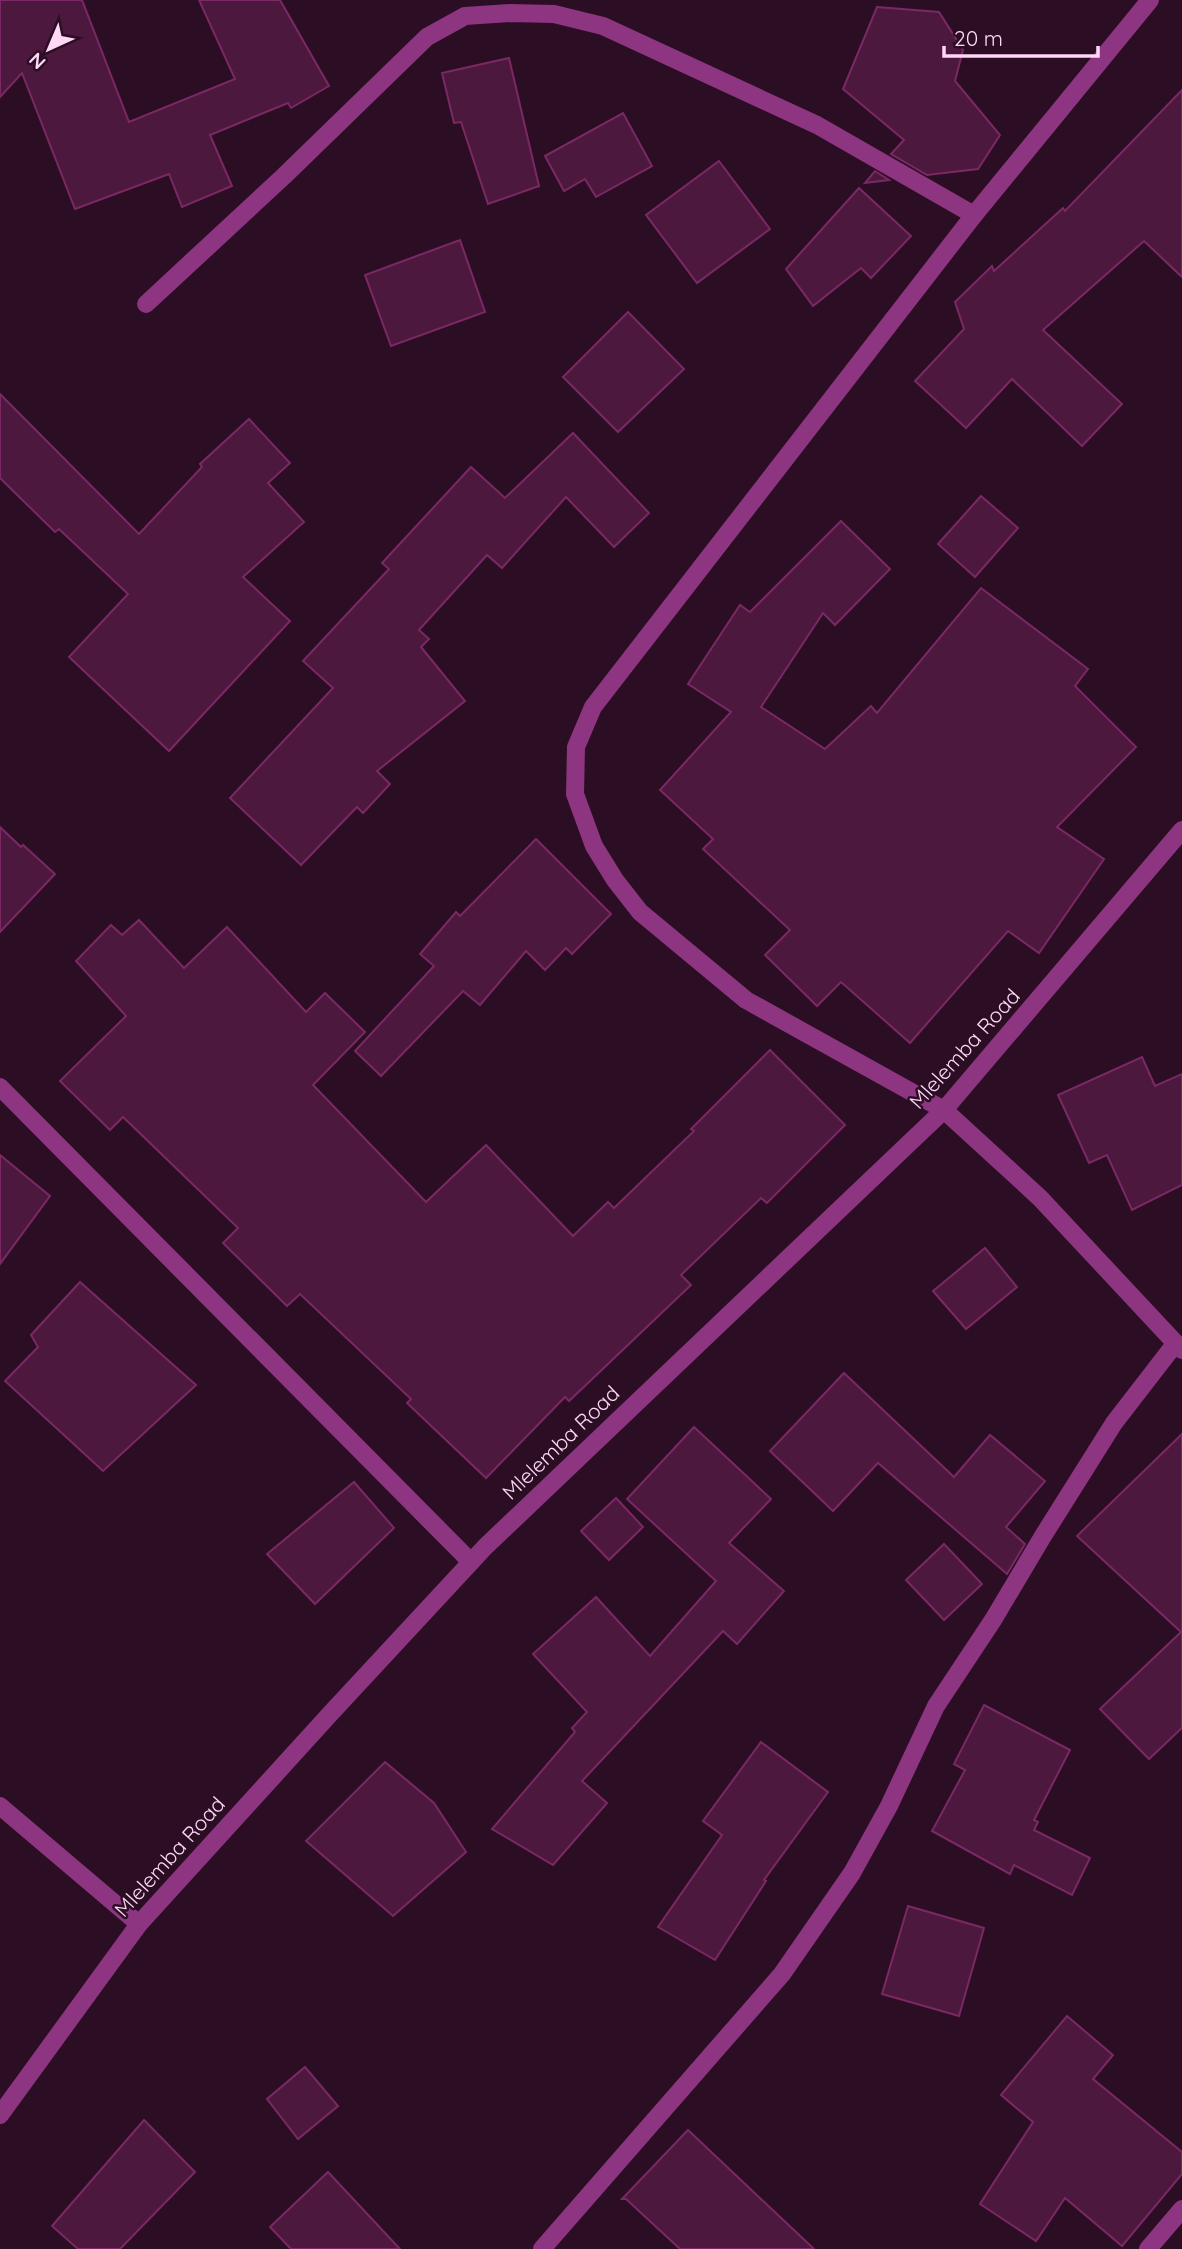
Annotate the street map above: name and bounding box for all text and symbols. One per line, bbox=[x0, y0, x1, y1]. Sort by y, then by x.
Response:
north arrow bbox=[14, 14, 84, 84]
scale bar bbox=[944, 14, 1098, 58]
text: 20 m bbox=[954, 25, 1003, 51]
text: N bbox=[24, 48, 51, 75]
street label: Mlelemba Road bbox=[903, 983, 1025, 1114]
street label: Mlelemba Road bbox=[496, 1380, 624, 1505]
street label: Mlelemba Road bbox=[108, 1791, 230, 1922]

